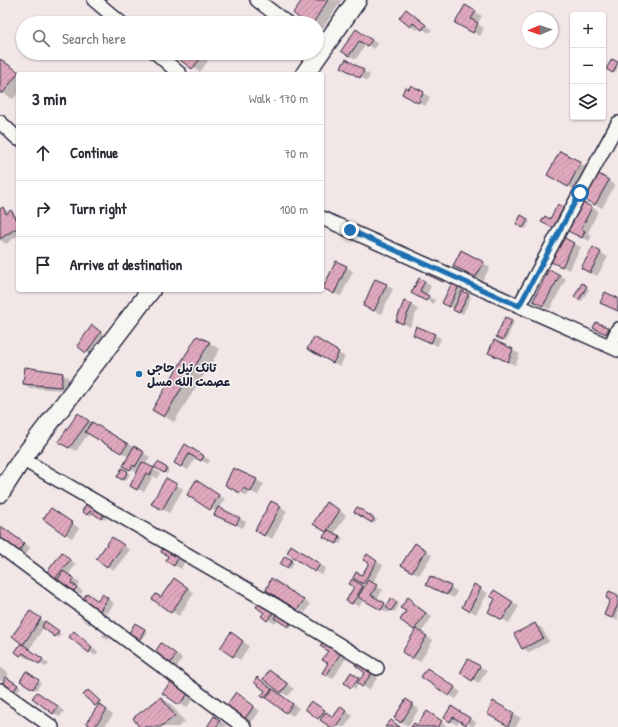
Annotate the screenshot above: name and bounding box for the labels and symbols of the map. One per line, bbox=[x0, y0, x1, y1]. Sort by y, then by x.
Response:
north arrow bbox=[522, 12, 558, 48]
route start bbox=[571, 184, 589, 202]
route end bbox=[341, 221, 359, 239]
place label: تانک تیل حاجی عصمت الله مسل bbox=[147, 359, 231, 390]
marker: تانک تیل حاجی عصمت الله مسل bbox=[134, 369, 144, 379]

